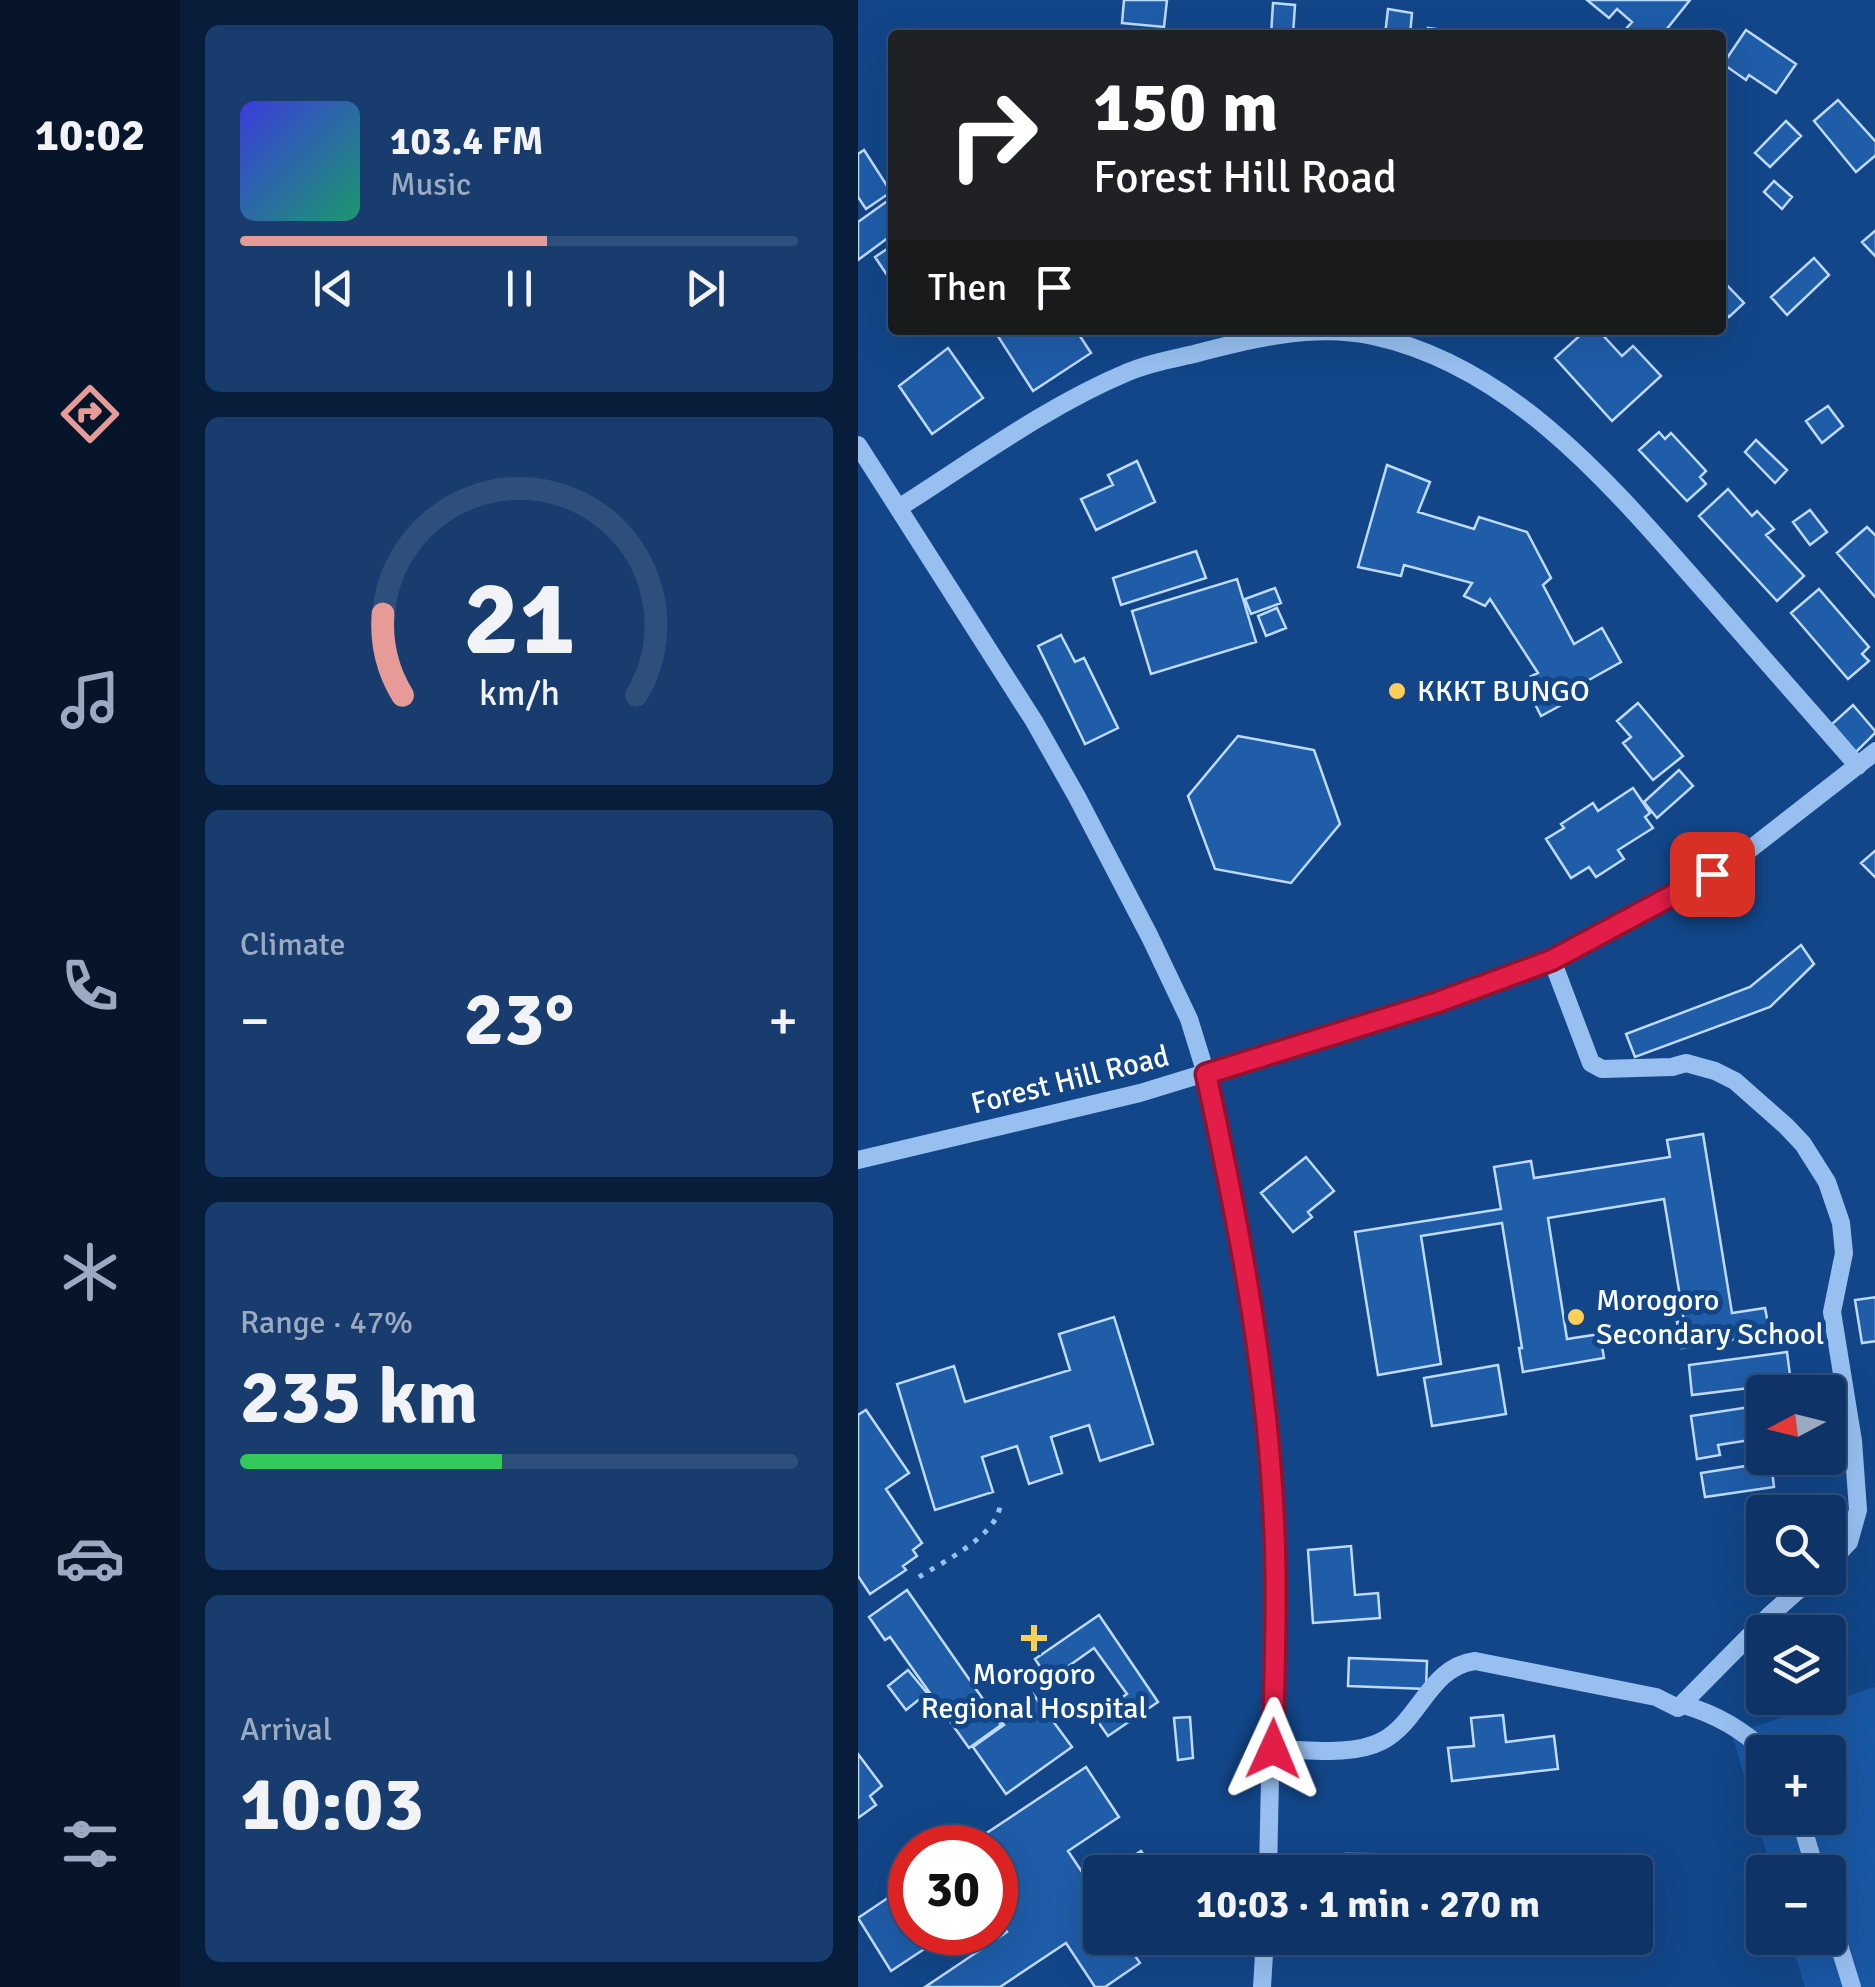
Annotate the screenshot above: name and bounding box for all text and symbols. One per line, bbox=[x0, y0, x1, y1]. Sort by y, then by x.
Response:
text: 150 m bbox=[1093, 64, 1278, 150]
icon: right bbox=[928, 70, 1058, 200]
text: 10:02 bbox=[35, 108, 145, 163]
text: 103.4 FM bbox=[390, 118, 543, 165]
text: Forest Hill Road bbox=[1093, 150, 1397, 205]
text: Music bbox=[390, 165, 471, 204]
icon: arrive bbox=[1027, 260, 1082, 315]
icon: previous bbox=[306, 261, 361, 316]
icon: pause bbox=[492, 261, 547, 316]
icon: next bbox=[678, 261, 733, 316]
text: Then bbox=[928, 264, 1007, 311]
icon: directions bbox=[55, 379, 125, 449]
text: 21 bbox=[463, 555, 575, 683]
icon: music bbox=[55, 665, 125, 735]
text: km/h bbox=[479, 671, 559, 715]
place label: KKKT BUNGO bbox=[1417, 673, 1590, 710]
marker: KKKT BUNGO bbox=[1386, 680, 1408, 702]
pin bbox=[1670, 832, 1755, 917]
icon: arrive bbox=[1685, 847, 1740, 902]
text: Climate bbox=[240, 925, 346, 964]
icon: phone bbox=[55, 951, 125, 1021]
text: 23° bbox=[464, 973, 575, 1066]
text: − bbox=[240, 987, 270, 1055]
text: + bbox=[768, 987, 798, 1055]
street label: Forest Hill Road bbox=[967, 1038, 1173, 1122]
icon: climate bbox=[55, 1237, 125, 1307]
place label: Morogoro Secondary School bbox=[1596, 1282, 1824, 1353]
text: Range · 47% bbox=[240, 1303, 413, 1342]
marker: Morogoro Secondary School bbox=[1565, 1306, 1587, 1328]
text: 235 km bbox=[240, 1351, 478, 1444]
north arrow bbox=[1746, 1375, 1846, 1475]
map controls bbox=[1746, 1375, 1846, 1955]
button: search bbox=[1746, 1495, 1846, 1595]
icon: car bbox=[55, 1523, 125, 1593]
button: layers bbox=[1746, 1615, 1846, 1715]
marker: Morogoro Regional Hospital bbox=[1021, 1625, 1047, 1651]
place label: Morogoro Regional Hospital bbox=[921, 1656, 1147, 1727]
position arrow bbox=[1221, 1697, 1325, 1801]
text: Arrival bbox=[240, 1710, 332, 1749]
button: + bbox=[1746, 1735, 1846, 1835]
text: 10:03 bbox=[240, 1758, 424, 1851]
icon: filters bbox=[55, 1809, 125, 1879]
speed limit sign: 30 bbox=[888, 1825, 1018, 1955]
button: − bbox=[1746, 1855, 1846, 1955]
text: 10:03 · 1 min · 270 m bbox=[1196, 1881, 1540, 1928]

